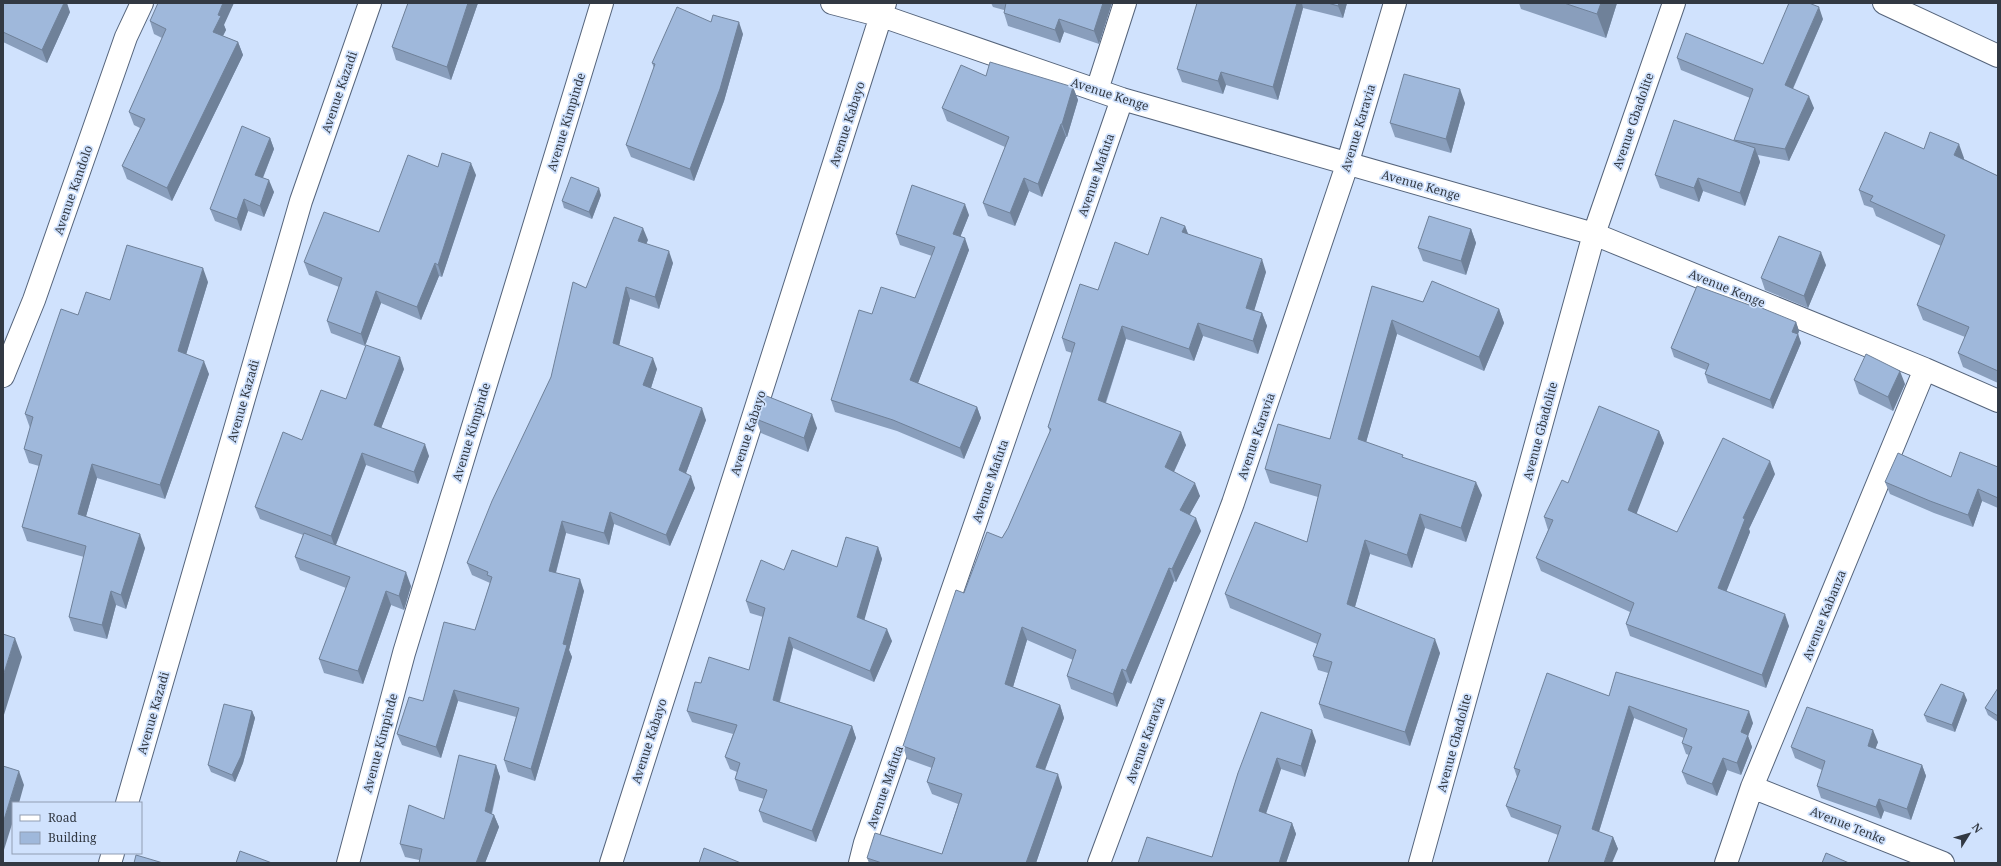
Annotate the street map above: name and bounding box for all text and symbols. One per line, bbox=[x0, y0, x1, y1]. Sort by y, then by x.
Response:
street label: Avenue Kazadi bbox=[317, 49, 361, 135]
street label: Avenue Gbadolite bbox=[1608, 70, 1658, 172]
street label: Avenue Kimpinde bbox=[543, 71, 589, 173]
street label: Avenue Kenge bbox=[1069, 73, 1151, 115]
street label: Avenue Kabayo bbox=[825, 79, 869, 169]
street label: Avenue Karavia bbox=[1337, 82, 1379, 174]
street label: Avenue Mafuta bbox=[1074, 131, 1118, 219]
street label: Avenue Kandolo bbox=[50, 143, 96, 237]
street label: Avenue Kenge bbox=[1380, 166, 1462, 204]
street label: Avenue Kenge bbox=[1686, 265, 1768, 311]
street label: Avenue Kazadi bbox=[223, 358, 263, 444]
street label: Avenue Gbadolite bbox=[1519, 380, 1561, 482]
street label: Avenue Kimpinde bbox=[448, 381, 494, 483]
street label: Avenue Kabayo bbox=[726, 388, 770, 478]
street label: Avenue Karavia bbox=[1233, 390, 1279, 482]
street label: Avenue Mafuta bbox=[968, 437, 1012, 525]
street label: Avenue Kabanza bbox=[1798, 567, 1850, 663]
street label: Avenue Kazadi bbox=[133, 670, 173, 756]
street label: Avenue Kimpinde bbox=[359, 691, 401, 795]
street label: Avenue Gbadolite bbox=[1433, 692, 1475, 794]
street label: Avenue Karavia bbox=[1121, 694, 1169, 786]
street label: Avenue Kabayo bbox=[627, 696, 671, 786]
street label: Avenue Mafuta bbox=[863, 743, 907, 831]
legend bbox=[12, 802, 142, 854]
street label: Avenue Tenke bbox=[1808, 802, 1888, 848]
text: Road bbox=[48, 809, 78, 826]
north arrow bbox=[1949, 814, 1989, 854]
text: N bbox=[1969, 820, 1986, 836]
text: Building bbox=[48, 829, 97, 846]

